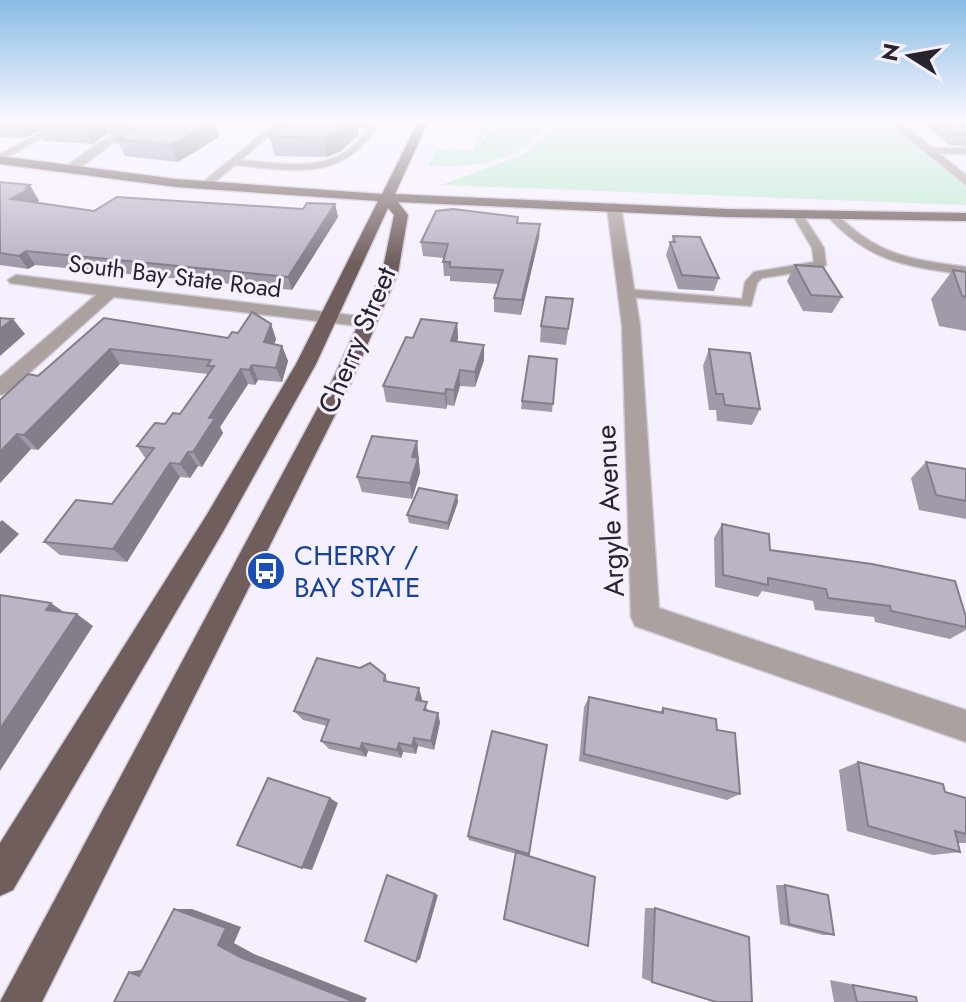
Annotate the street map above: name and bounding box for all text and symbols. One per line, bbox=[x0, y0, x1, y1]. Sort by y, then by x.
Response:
north arrow bbox=[870, 16, 950, 96]
text: N bbox=[873, 41, 908, 64]
street label: South Bay State Road bbox=[66, 246, 284, 306]
street label: Cherry Street bbox=[308, 260, 406, 420]
street label: Argyle Avenue bbox=[585, 424, 635, 598]
place label: CHERRY / BAY STATE bbox=[294, 535, 420, 608]
bus stop icon: CHERRY / BAY STATE bbox=[245, 550, 287, 592]

